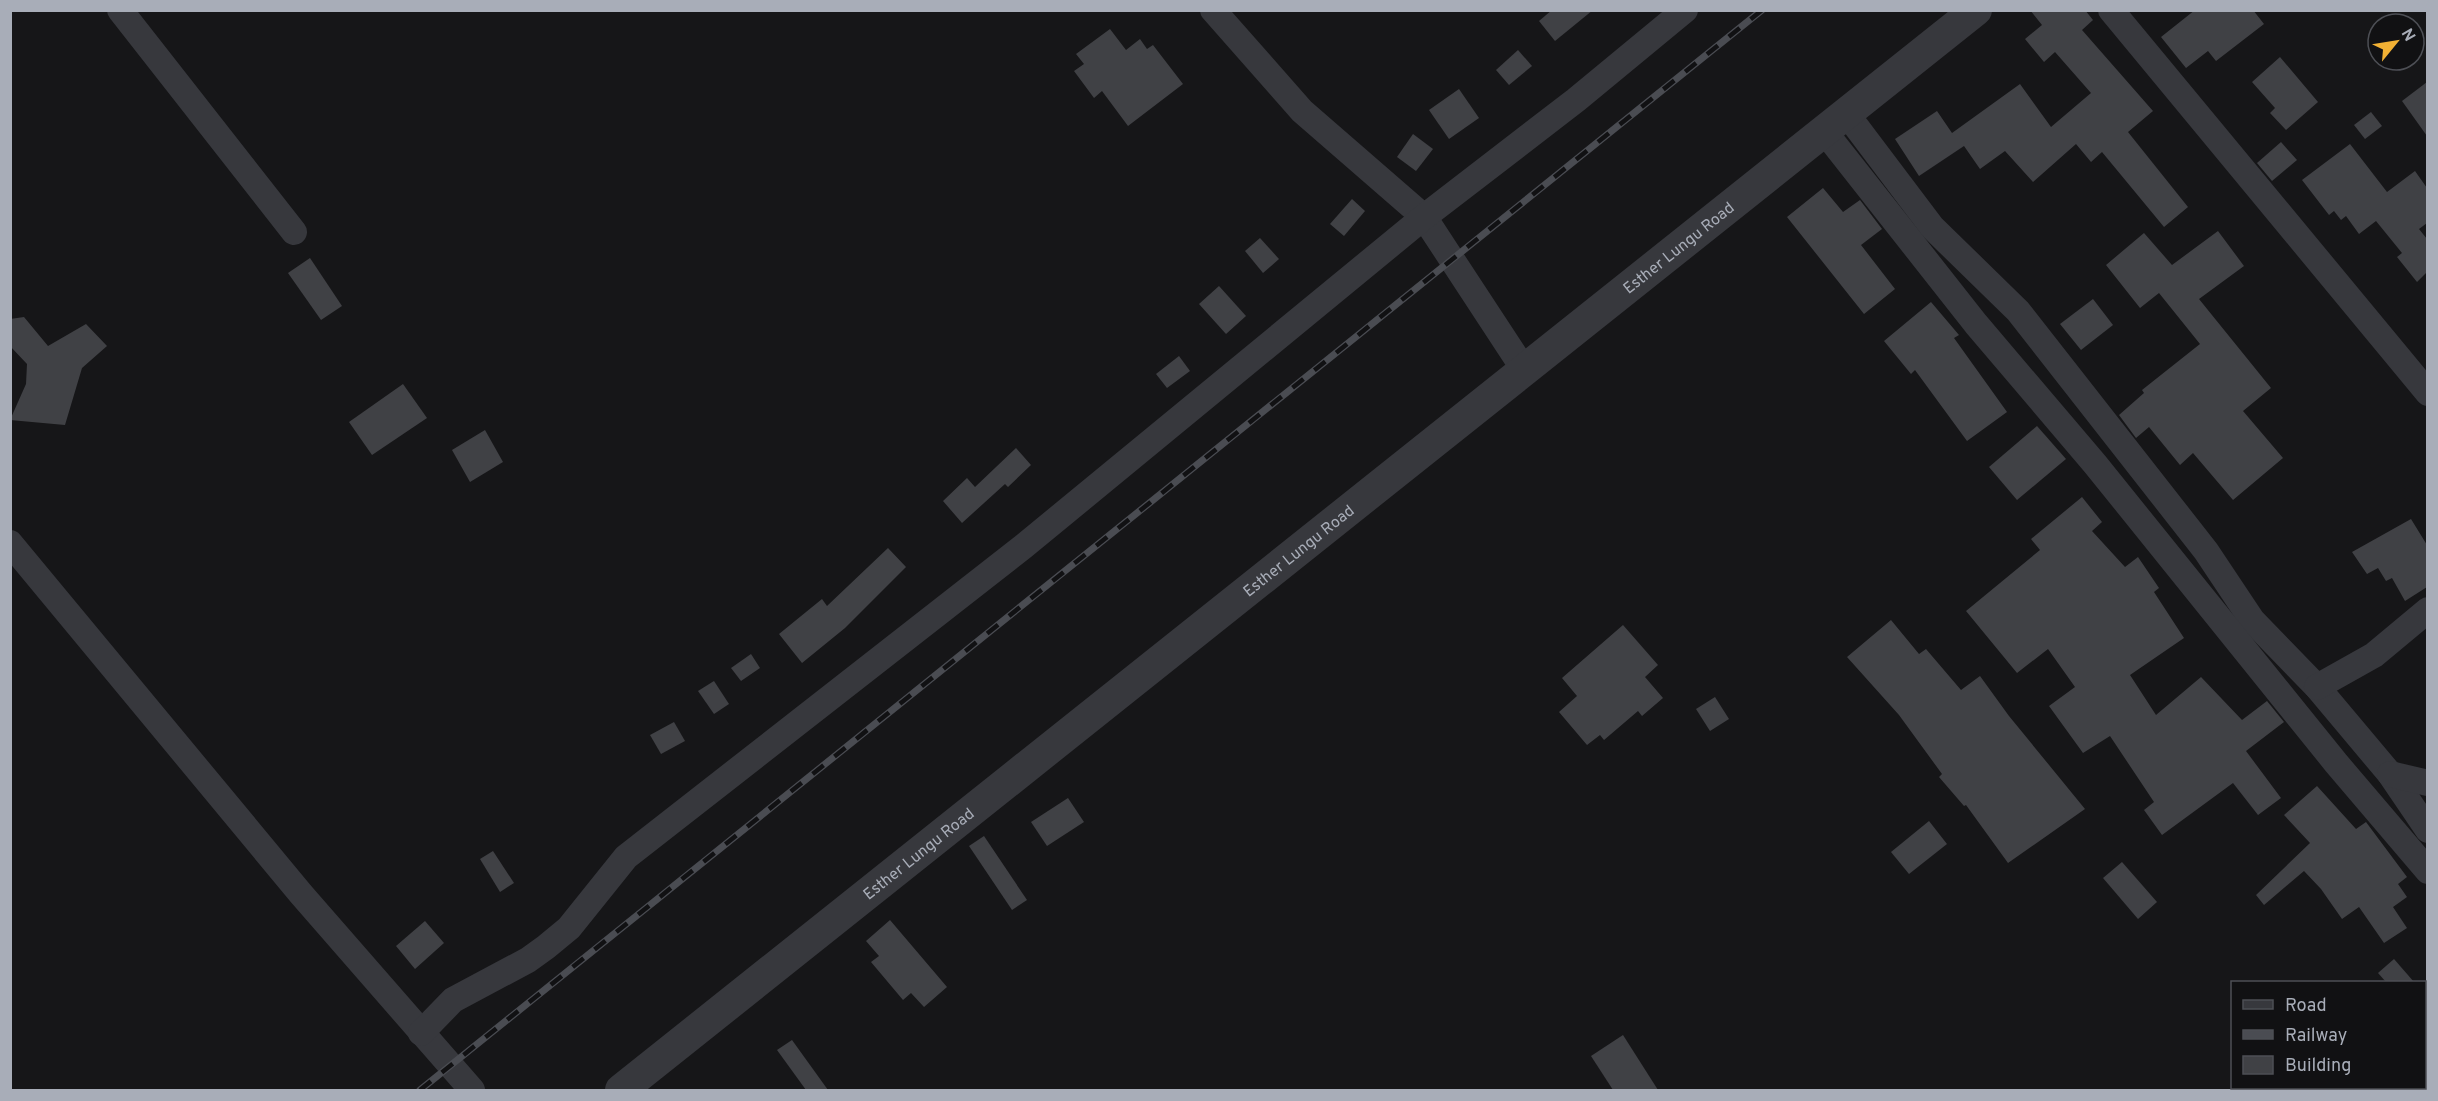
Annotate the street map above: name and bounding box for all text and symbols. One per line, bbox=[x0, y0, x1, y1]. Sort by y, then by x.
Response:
north arrow bbox=[2366, 12, 2426, 72]
text: N bbox=[2396, 26, 2419, 45]
street label: Esther Lungu Road bbox=[1620, 198, 1739, 299]
street label: Esther Lungu Road bbox=[1240, 501, 1359, 602]
street label: Esther Lungu Road bbox=[860, 804, 979, 905]
legend bbox=[2231, 981, 2426, 1089]
text: Road bbox=[2285, 995, 2327, 1018]
text: Railway bbox=[2285, 1025, 2347, 1048]
text: Building bbox=[2285, 1055, 2351, 1078]

